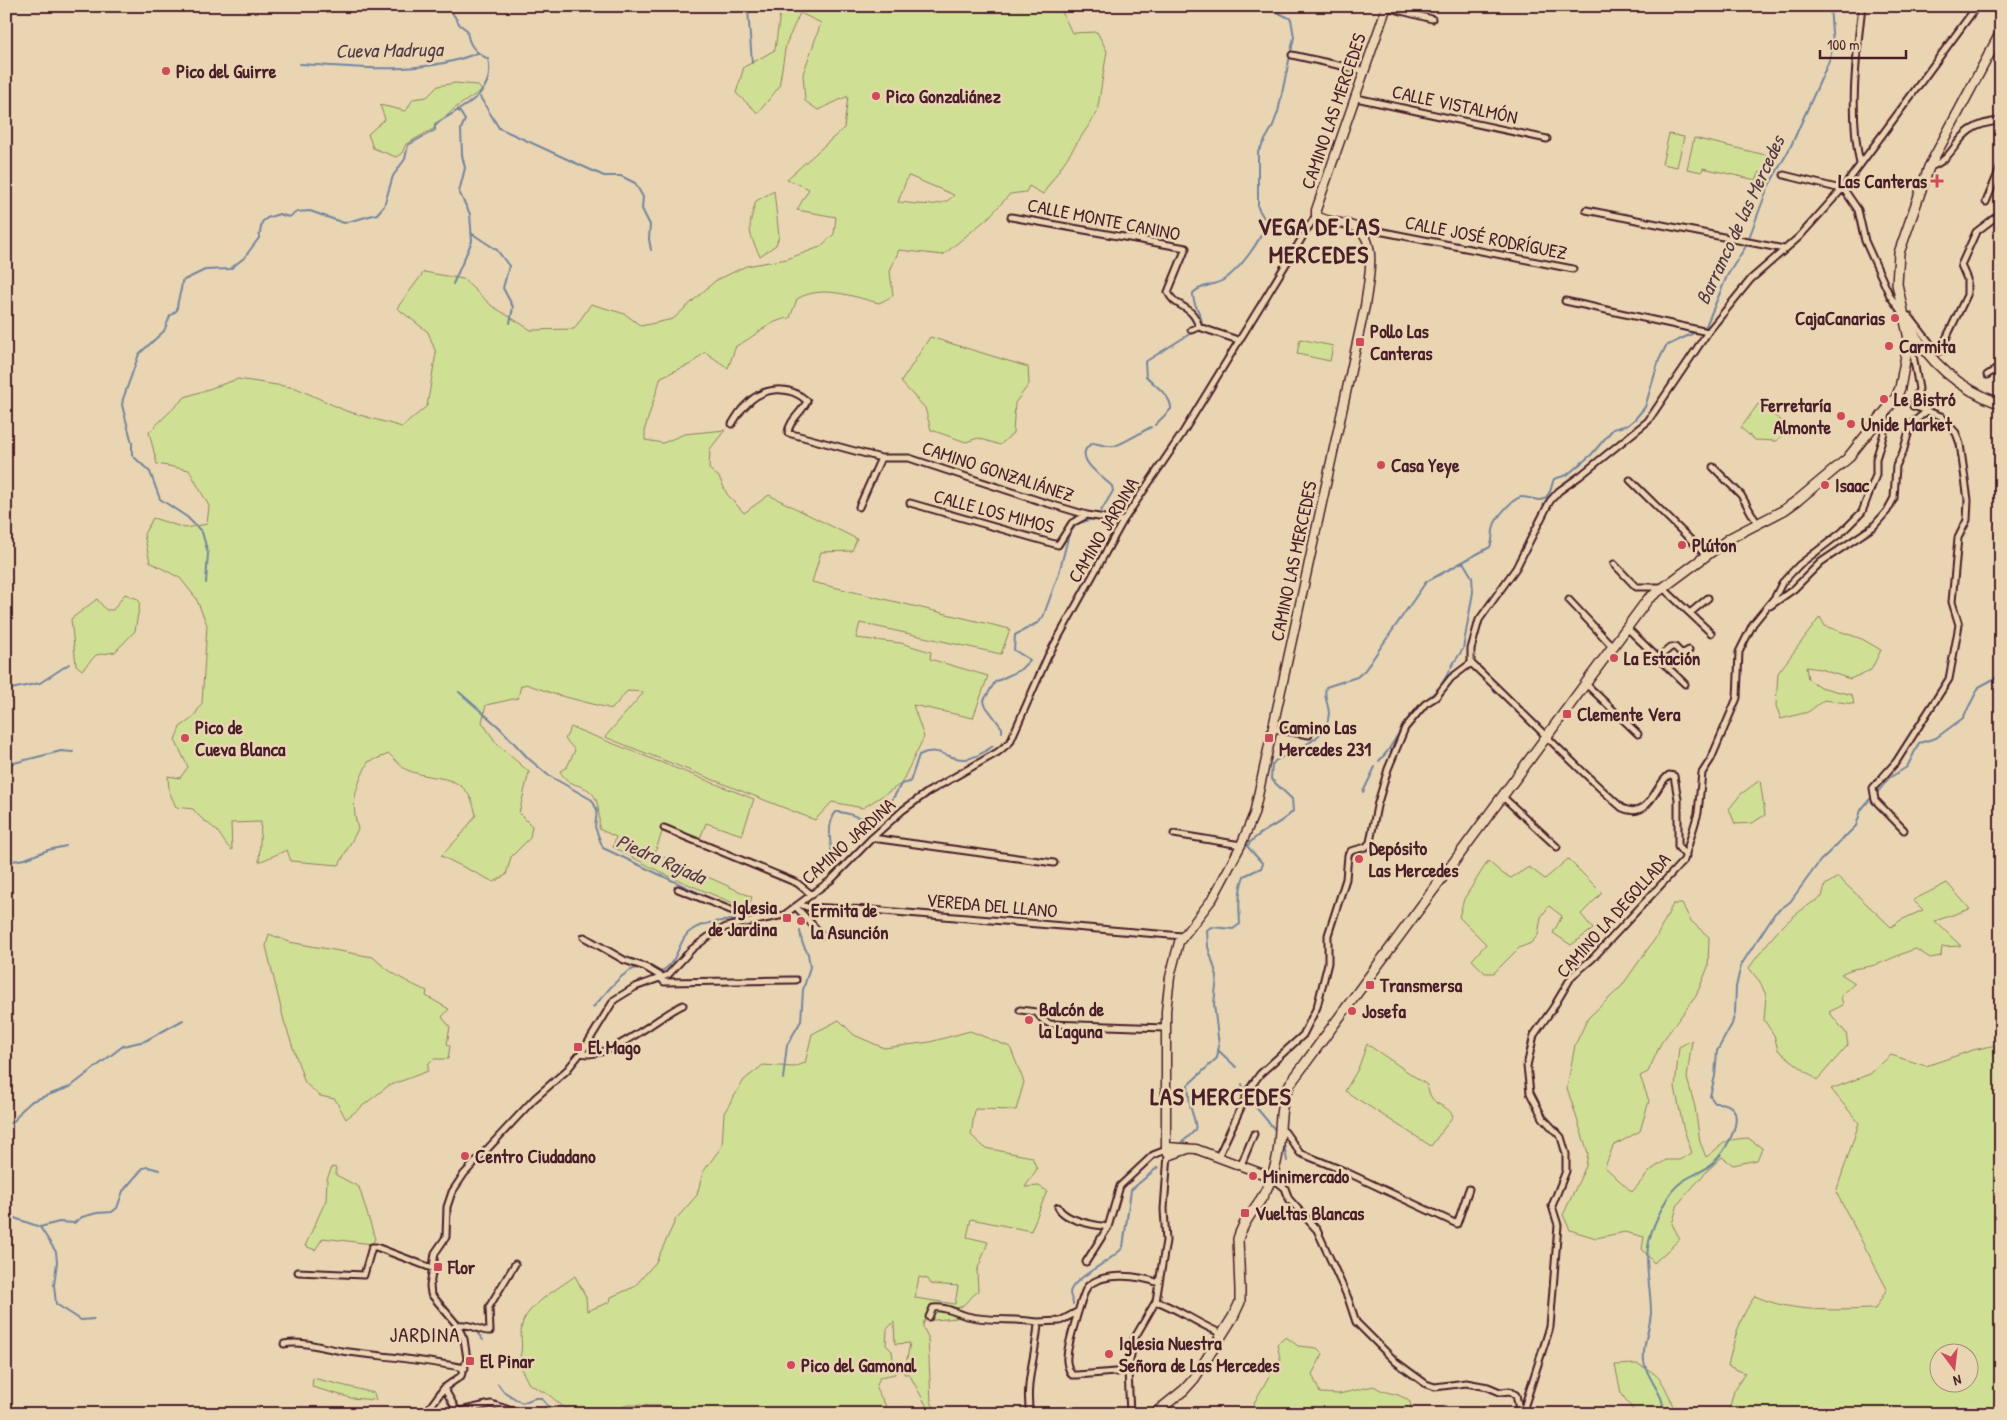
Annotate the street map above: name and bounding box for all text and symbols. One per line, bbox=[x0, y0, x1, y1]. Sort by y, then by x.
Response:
scale bar bbox=[1820, 28, 1906, 60]
street label: CAMINO LAS MERCEDES bbox=[1294, 29, 1372, 192]
text: 100 m bbox=[1827, 34, 1860, 55]
water label: Cueva Madruga bbox=[335, 35, 445, 65]
place label: Pico del Guirre bbox=[176, 58, 277, 84]
marker: Pico del Guirre bbox=[160, 65, 172, 77]
street label: CALLE VISTALMÓN bbox=[1390, 78, 1520, 130]
place label: Pico Gonzaliánez bbox=[886, 83, 1002, 109]
marker: Pico Gonzaliánez bbox=[870, 90, 882, 102]
water label: Barranco de las Mercedes bbox=[1689, 129, 1791, 309]
place label: Las Canteras bbox=[1838, 168, 1928, 194]
marker: Las Canteras bbox=[1931, 175, 1943, 187]
street label: CALLE MONTE CANINO bbox=[1025, 191, 1183, 247]
street label: CALLE JOSÉ RODRÍGUEZ bbox=[1403, 209, 1570, 266]
district label: VEGA DE LAS MERCEDES bbox=[1257, 210, 1381, 270]
place label: CajaCanarias bbox=[1795, 305, 1886, 331]
marker: CajaCanarias bbox=[1889, 312, 1901, 324]
place label: Pollo Las Canteras bbox=[1370, 318, 1433, 366]
place label: Carmita bbox=[1899, 333, 1956, 359]
marker: Pollo Las Canteras bbox=[1354, 336, 1366, 348]
marker: Carmita bbox=[1883, 340, 1895, 352]
place label: Le Bistró bbox=[1894, 386, 1956, 412]
place label: Ferretaría Almonte bbox=[1760, 392, 1832, 440]
marker: Le Bistró bbox=[1878, 393, 1890, 405]
marker: Ferretaría Almonte bbox=[1835, 410, 1847, 422]
place label: Unide Market bbox=[1861, 411, 1953, 437]
marker: Unide Market bbox=[1845, 418, 1857, 430]
street label: CAMINO GONZALIÁNEZ bbox=[919, 434, 1078, 508]
place label: Casa Yeye bbox=[1391, 452, 1460, 479]
marker: Casa Yeye bbox=[1375, 459, 1387, 471]
place label: Isaac bbox=[1835, 472, 1870, 498]
street label: CAMINO JARDINA bbox=[1061, 473, 1145, 587]
street label: CAMINO LAS MERCEDES bbox=[1263, 478, 1323, 644]
marker: Isaac bbox=[1819, 479, 1831, 491]
street label: CALLE LOS MIMOS bbox=[931, 482, 1057, 540]
place label: Plúton bbox=[1692, 532, 1737, 558]
marker: Plúton bbox=[1676, 539, 1688, 551]
place label: La Estación bbox=[1624, 645, 1701, 671]
marker: La Estación bbox=[1608, 652, 1620, 664]
place label: Clemente Vera bbox=[1577, 701, 1681, 727]
marker: Clemente Vera bbox=[1561, 708, 1573, 720]
place label: Pico de Cueva Blanca bbox=[195, 714, 286, 762]
place label: Camino Las Mercedes 231 bbox=[1279, 714, 1371, 762]
marker: Pico de Cueva Blanca bbox=[179, 732, 191, 744]
marker: Camino Las Mercedes 231 bbox=[1263, 732, 1275, 744]
street label: CAMINO JARDINA bbox=[795, 792, 901, 890]
water label: Piedra Rajada bbox=[612, 827, 712, 891]
place label: Depósito Las Mercedes bbox=[1369, 835, 1459, 883]
street label: CAMINO LA DEGOLLADA bbox=[1550, 847, 1676, 983]
marker: Depósito Las Mercedes bbox=[1353, 853, 1365, 865]
street label: VEREDA DEL LLANO bbox=[925, 886, 1059, 924]
place label: Iglesia de Jardina bbox=[708, 894, 778, 942]
place label: Ermita de la Asunción bbox=[811, 897, 889, 945]
marker: Iglesia de Jardina bbox=[781, 912, 793, 924]
marker: Ermita de la Asunción bbox=[795, 915, 807, 927]
place label: Transmersa bbox=[1379, 972, 1463, 998]
marker: Transmersa bbox=[1364, 979, 1376, 991]
place label: Balcón de la Laguna bbox=[1039, 996, 1105, 1045]
place label: Josefa bbox=[1362, 998, 1406, 1024]
marker: Josefa bbox=[1346, 1005, 1358, 1017]
marker: Balcón de la Laguna bbox=[1023, 1014, 1035, 1026]
place label: El Mago bbox=[588, 1034, 641, 1061]
marker: El Mago bbox=[572, 1041, 584, 1053]
district label: LAS MERCEDES bbox=[1150, 1080, 1292, 1112]
place label: Centro Ciudadano bbox=[475, 1143, 596, 1169]
marker: Centro Ciudadano bbox=[459, 1150, 471, 1162]
place label: Minimercado bbox=[1263, 1163, 1349, 1189]
marker: Minimercado bbox=[1247, 1170, 1259, 1182]
place label: Vueltas Blancas bbox=[1255, 1200, 1365, 1226]
marker: Vueltas Blancas bbox=[1239, 1207, 1251, 1219]
place label: Flor bbox=[447, 1254, 476, 1280]
marker: Flor bbox=[432, 1261, 444, 1273]
district label: JARDINA bbox=[390, 1320, 460, 1349]
place label: Iglesia Nuestra Señora de Las Mercedes bbox=[1119, 1330, 1280, 1378]
north arrow bbox=[1930, 1342, 1980, 1392]
place label: El Pinar bbox=[480, 1348, 535, 1374]
marker: Iglesia Nuestra Señora de Las Mercedes bbox=[1103, 1348, 1115, 1360]
place label: Pico del Gamonal bbox=[801, 1352, 917, 1378]
marker: El Pinar bbox=[464, 1355, 476, 1367]
marker: Pico del Gamonal bbox=[785, 1359, 797, 1371]
text: N bbox=[1951, 1371, 1964, 1391]

